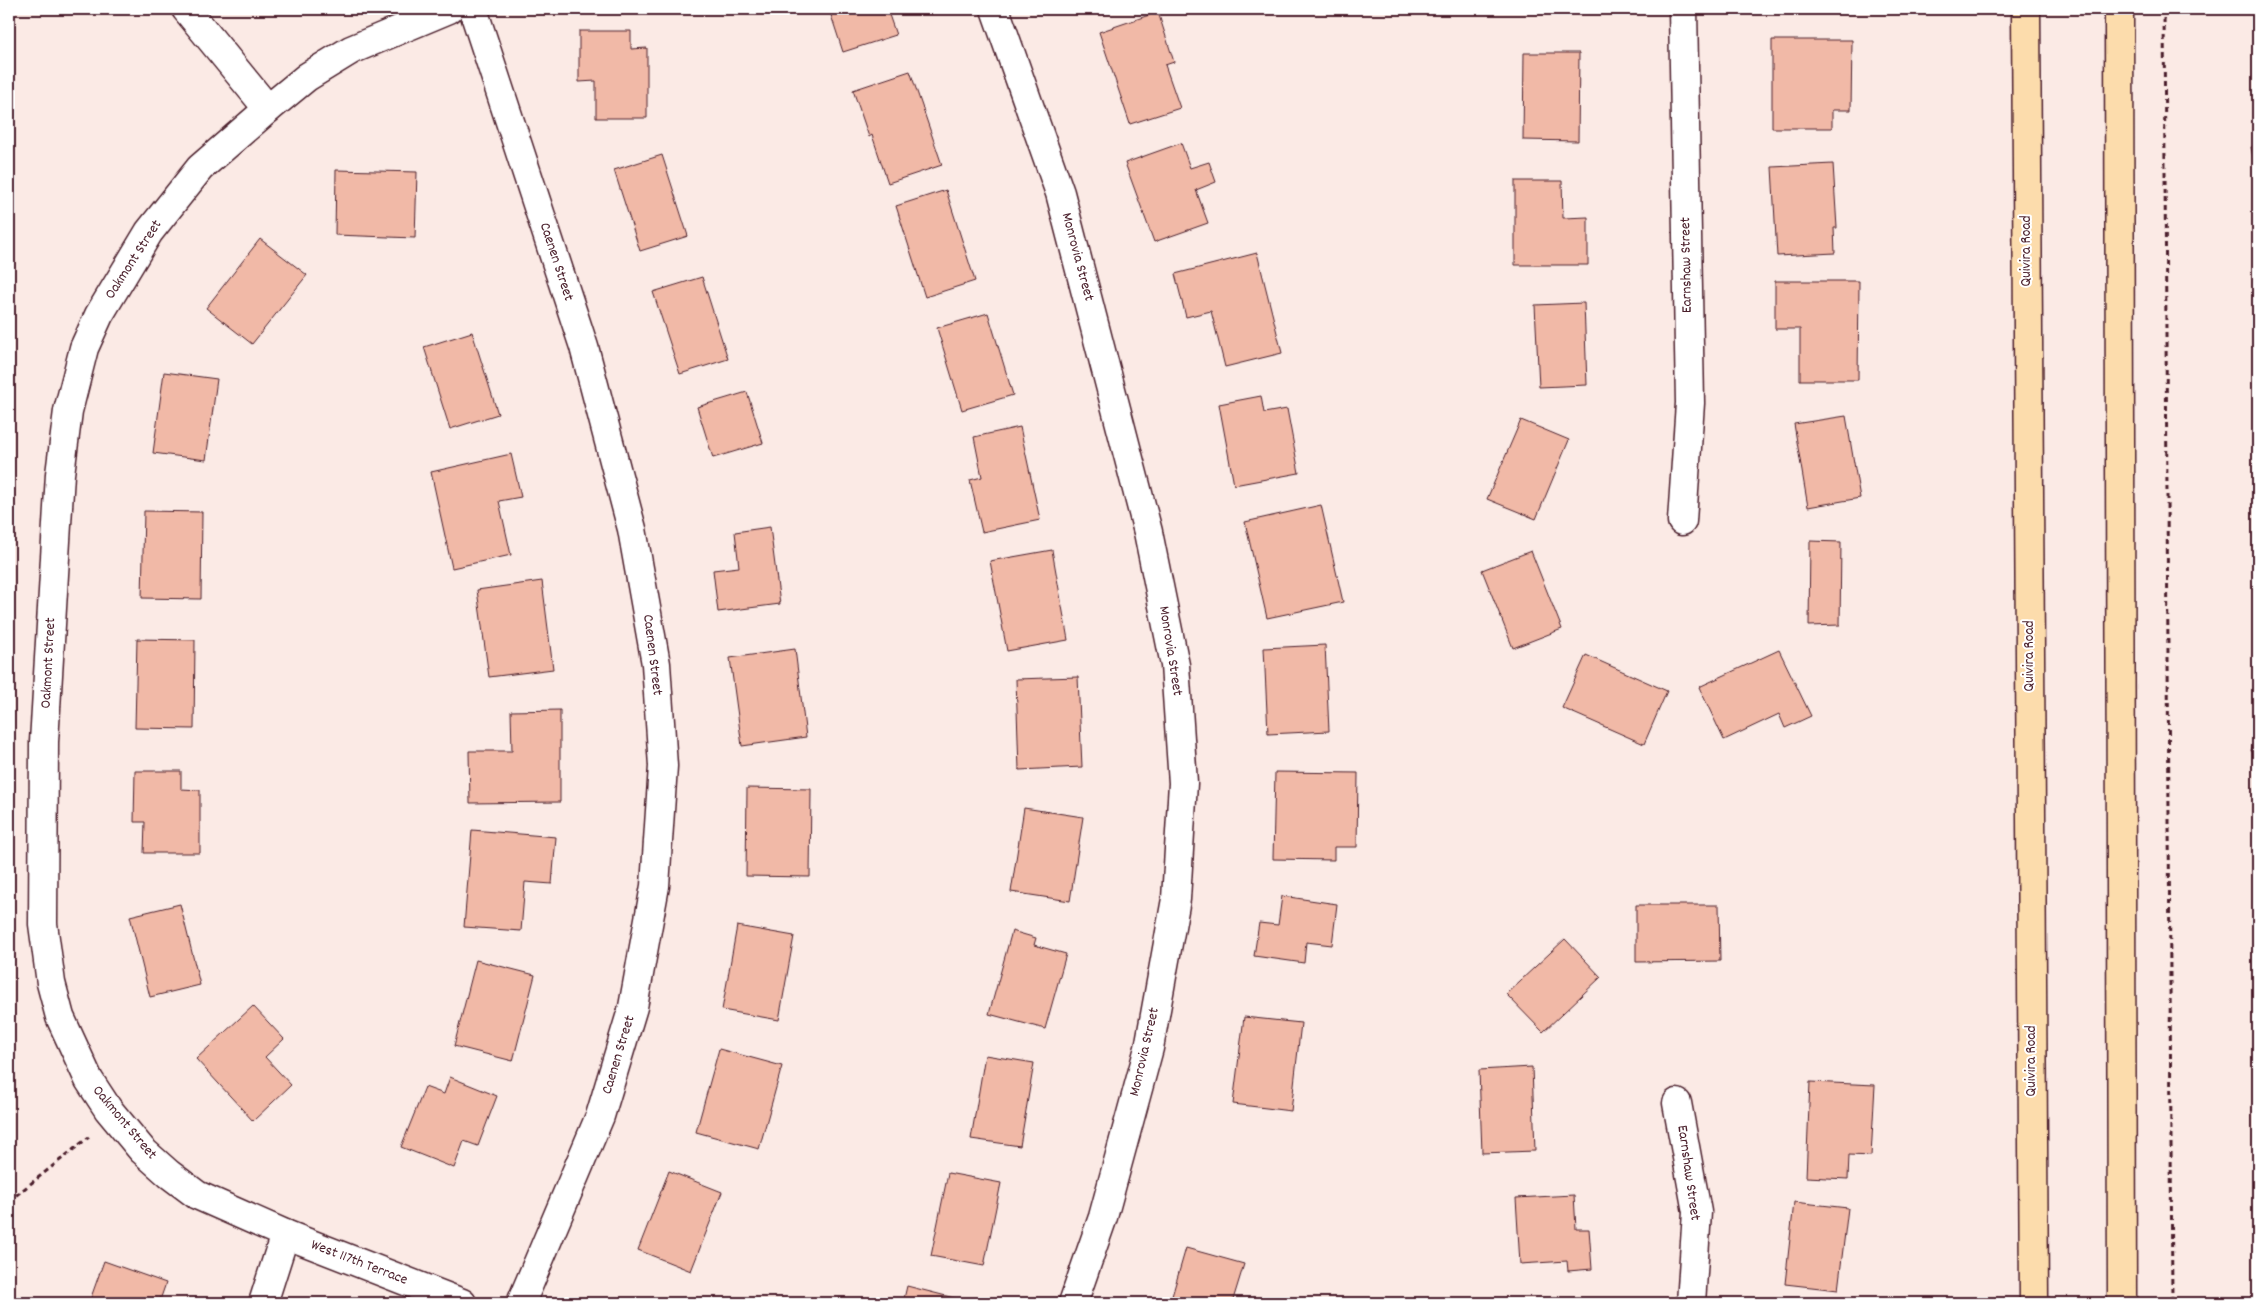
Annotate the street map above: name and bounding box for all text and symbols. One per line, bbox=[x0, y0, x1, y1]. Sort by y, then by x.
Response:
street label: Monrovia Street bbox=[1055, 210, 1099, 304]
street label: Oakmont Street bbox=[100, 215, 168, 304]
street label: Quivira Road bbox=[2016, 215, 2038, 287]
street label: Earnshaw Street bbox=[1675, 216, 1699, 313]
street label: Caenen Street bbox=[533, 220, 579, 305]
street label: Monrovia Street bbox=[1152, 605, 1188, 698]
street label: Caenen Street bbox=[636, 613, 668, 697]
street label: Oakmont Street bbox=[36, 616, 62, 709]
street label: Quivira Road bbox=[2019, 620, 2041, 692]
street label: Monrovia Street bbox=[1124, 1005, 1166, 1099]
street label: Caenen Street bbox=[597, 1012, 642, 1097]
street label: Quivira Road bbox=[2021, 1025, 2043, 1097]
street label: Oakmont Street bbox=[86, 1081, 162, 1165]
street label: Earnshaw Street bbox=[1670, 1124, 1706, 1223]
street label: West 117th Terrace bbox=[307, 1234, 411, 1292]

